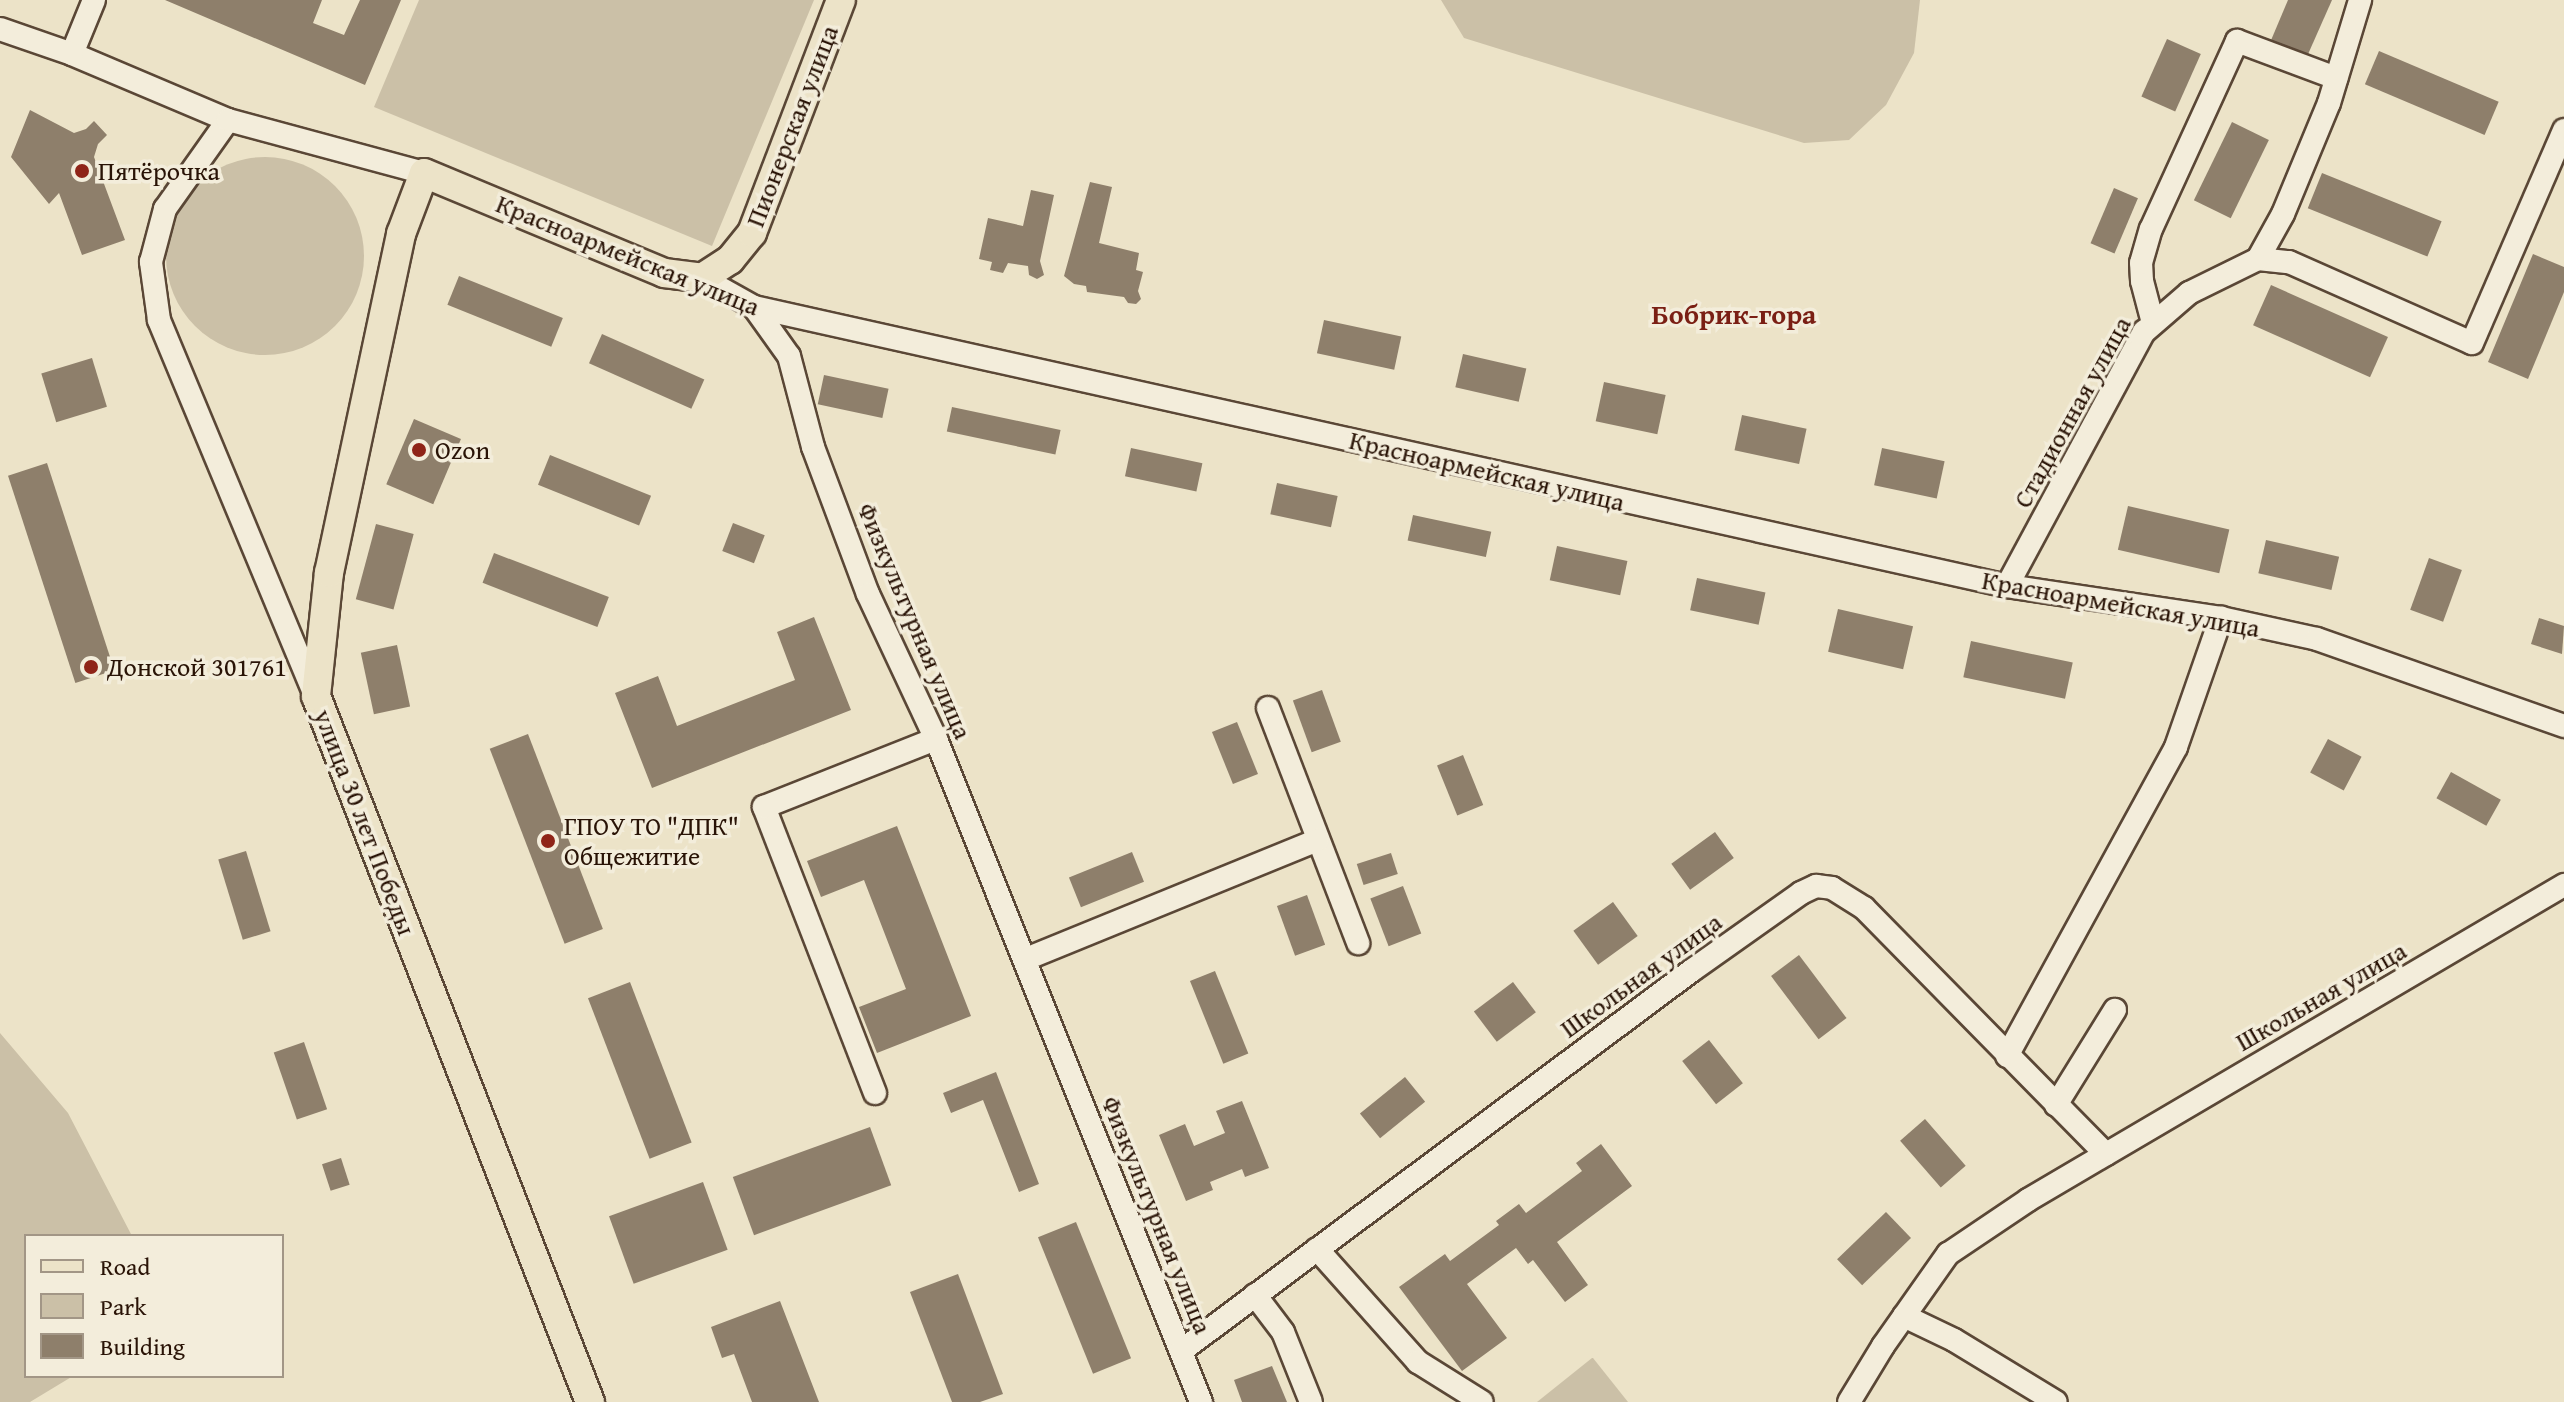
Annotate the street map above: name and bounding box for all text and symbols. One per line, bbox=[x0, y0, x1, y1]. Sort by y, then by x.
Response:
street label: Пионерская улица bbox=[739, 21, 845, 231]
place label: Пятёрочка bbox=[98, 155, 220, 187]
marker: Пятёрочка bbox=[73, 162, 91, 180]
street label: Красноармейская улица bbox=[492, 188, 764, 322]
district label: Бобрик-гора bbox=[1652, 297, 1816, 331]
street label: Стадионная улица bbox=[2007, 311, 2137, 513]
street label: Красноармейская улица bbox=[1346, 424, 1628, 518]
place label: Ozon bbox=[435, 434, 490, 466]
marker: Ozon bbox=[410, 441, 428, 459]
street label: Физкультурная улица bbox=[851, 498, 979, 744]
street label: Красноармейская улица bbox=[1980, 564, 2262, 644]
place label: Донской 301761 bbox=[107, 651, 287, 683]
marker: Донской 301761 bbox=[82, 658, 100, 676]
street label: улица 30 лет Победы bbox=[308, 705, 422, 939]
place label: ГПОУ ТО "ДПК" Общежитие bbox=[564, 810, 739, 872]
marker: ГПОУ ТО "ДПК" Общежитие bbox=[539, 832, 557, 850]
street label: Школьная улица bbox=[1554, 906, 1728, 1044]
street label: Школьная улица bbox=[2230, 935, 2412, 1057]
street label: Физкультурная улица bbox=[1095, 1092, 1219, 1338]
legend bbox=[24, 1234, 284, 1378]
text: Road bbox=[100, 1249, 150, 1284]
text: Park bbox=[100, 1289, 146, 1324]
text: Building bbox=[100, 1329, 185, 1364]

